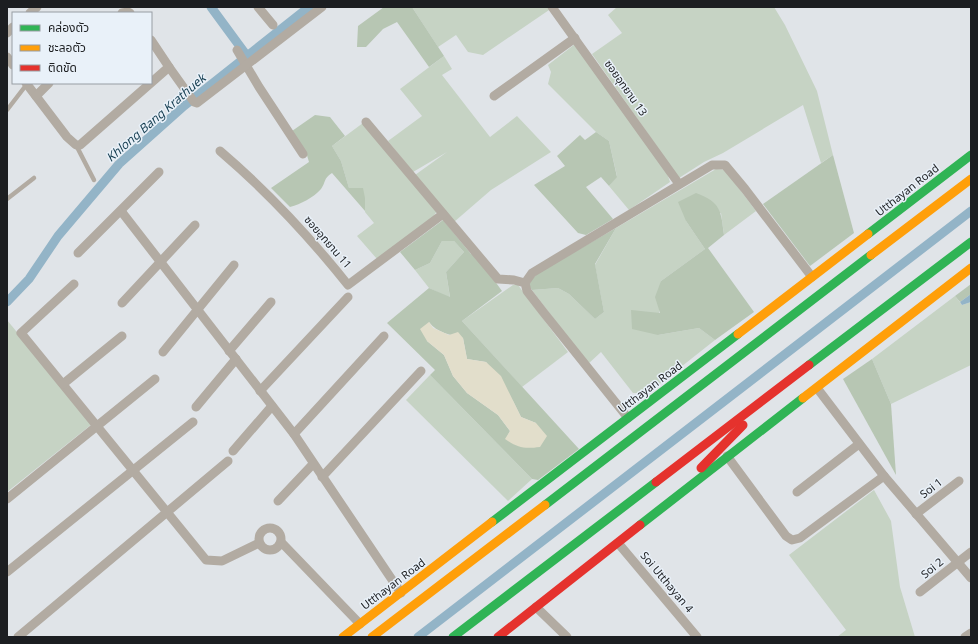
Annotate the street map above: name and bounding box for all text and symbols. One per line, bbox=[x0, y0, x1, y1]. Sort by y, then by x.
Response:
legend bbox=[12, 12, 152, 84]
text: คล่องตัว bbox=[48, 19, 89, 37]
text: ชะลอตัว bbox=[48, 39, 86, 57]
street label: ซอยอุทยาน 13 bbox=[600, 57, 651, 120]
text: ติดขัด bbox=[48, 59, 77, 77]
water label: Khlong Bang Krathuek bbox=[102, 69, 211, 166]
street label: Utthayan Road bbox=[872, 160, 943, 221]
street label: ซอยอุทยาน 11 bbox=[300, 212, 355, 272]
street label: Utthayan Road bbox=[615, 357, 686, 417]
street label: Soi 1 bbox=[916, 474, 946, 503]
street label: Soi Utthayan 4 bbox=[636, 548, 698, 617]
street label: Utthayan Road bbox=[358, 554, 429, 614]
street label: Soi 2 bbox=[917, 554, 947, 583]

